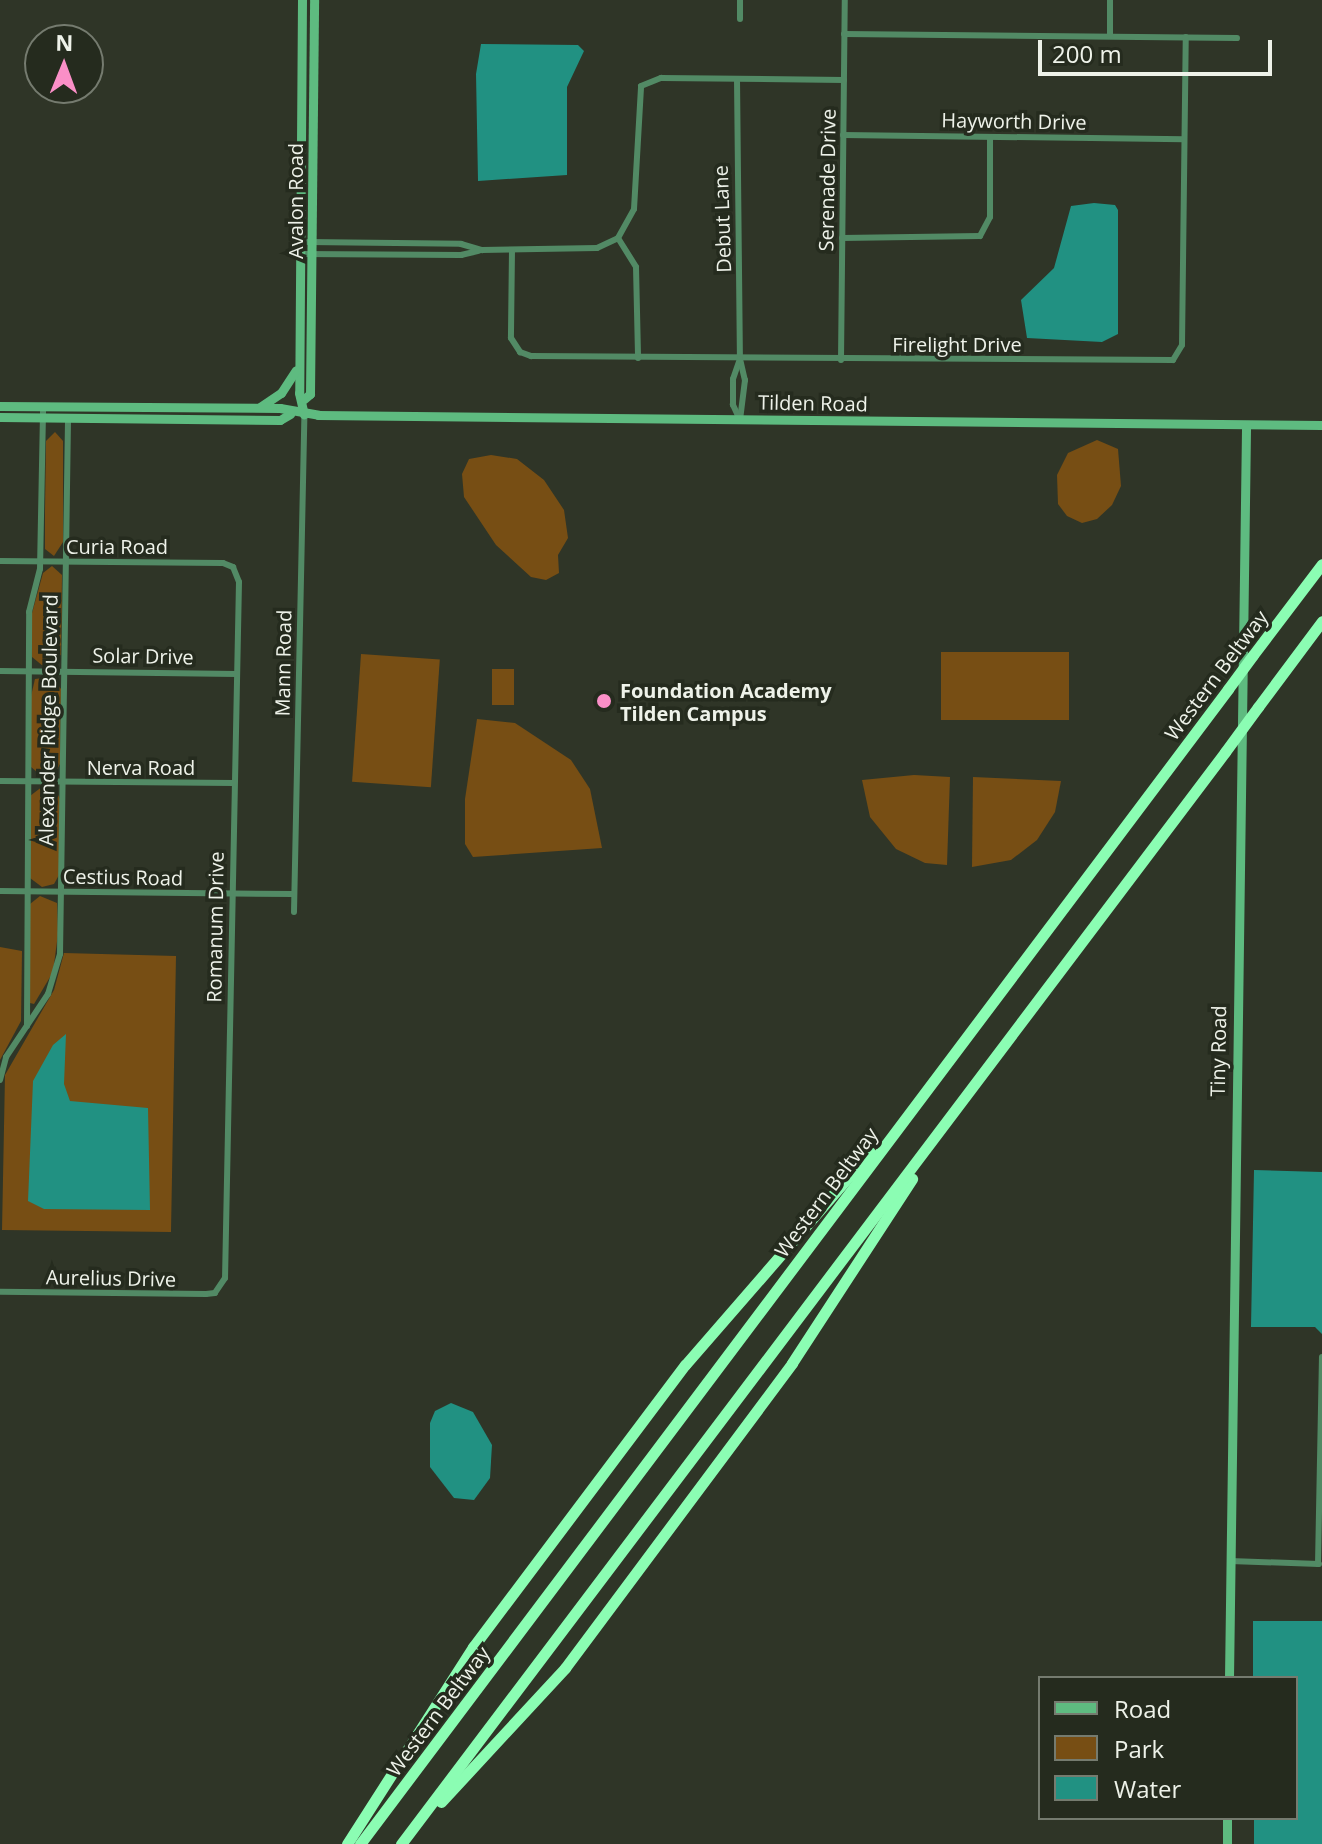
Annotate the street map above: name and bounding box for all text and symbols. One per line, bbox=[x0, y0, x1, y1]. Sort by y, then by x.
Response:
north arrow bbox=[24, 24, 104, 104]
scale bar bbox=[1042, 24, 1276, 74]
text: N bbox=[55, 27, 74, 57]
text: 200 m bbox=[1052, 37, 1122, 70]
street label: Hayworth Drive bbox=[941, 108, 1087, 134]
street label: Serenade Drive bbox=[814, 109, 840, 251]
street label: Avalon Road bbox=[283, 143, 307, 259]
street label: Debut Lane bbox=[708, 165, 736, 273]
street label: Firelight Drive bbox=[892, 332, 1022, 356]
street label: Tilden Road bbox=[758, 390, 868, 416]
street label: Curia Road bbox=[66, 534, 168, 558]
street label: Alexander Ridge Boulevard bbox=[34, 594, 62, 846]
street label: Western Beltway bbox=[1159, 605, 1273, 745]
street label: Mann Road bbox=[270, 610, 296, 716]
street label: Solar Drive bbox=[92, 643, 194, 669]
place label: Foundation Academy Tilden Campus bbox=[620, 678, 832, 725]
marker: Foundation Academy Tilden Campus bbox=[595, 692, 613, 710]
street label: Nerva Road bbox=[87, 755, 195, 779]
street label: Romanum Drive bbox=[202, 851, 228, 1003]
street label: Cestius Road bbox=[63, 864, 183, 890]
street label: Tiny Road bbox=[1205, 1005, 1231, 1097]
street label: Western Beltway bbox=[769, 1122, 883, 1262]
street label: Aurelius Drive bbox=[46, 1265, 176, 1291]
street label: Western Beltway bbox=[381, 1641, 495, 1781]
legend bbox=[1038, 1676, 1298, 1820]
text: Road bbox=[1114, 1692, 1171, 1725]
text: Park bbox=[1114, 1732, 1164, 1765]
text: Water bbox=[1114, 1772, 1181, 1805]

